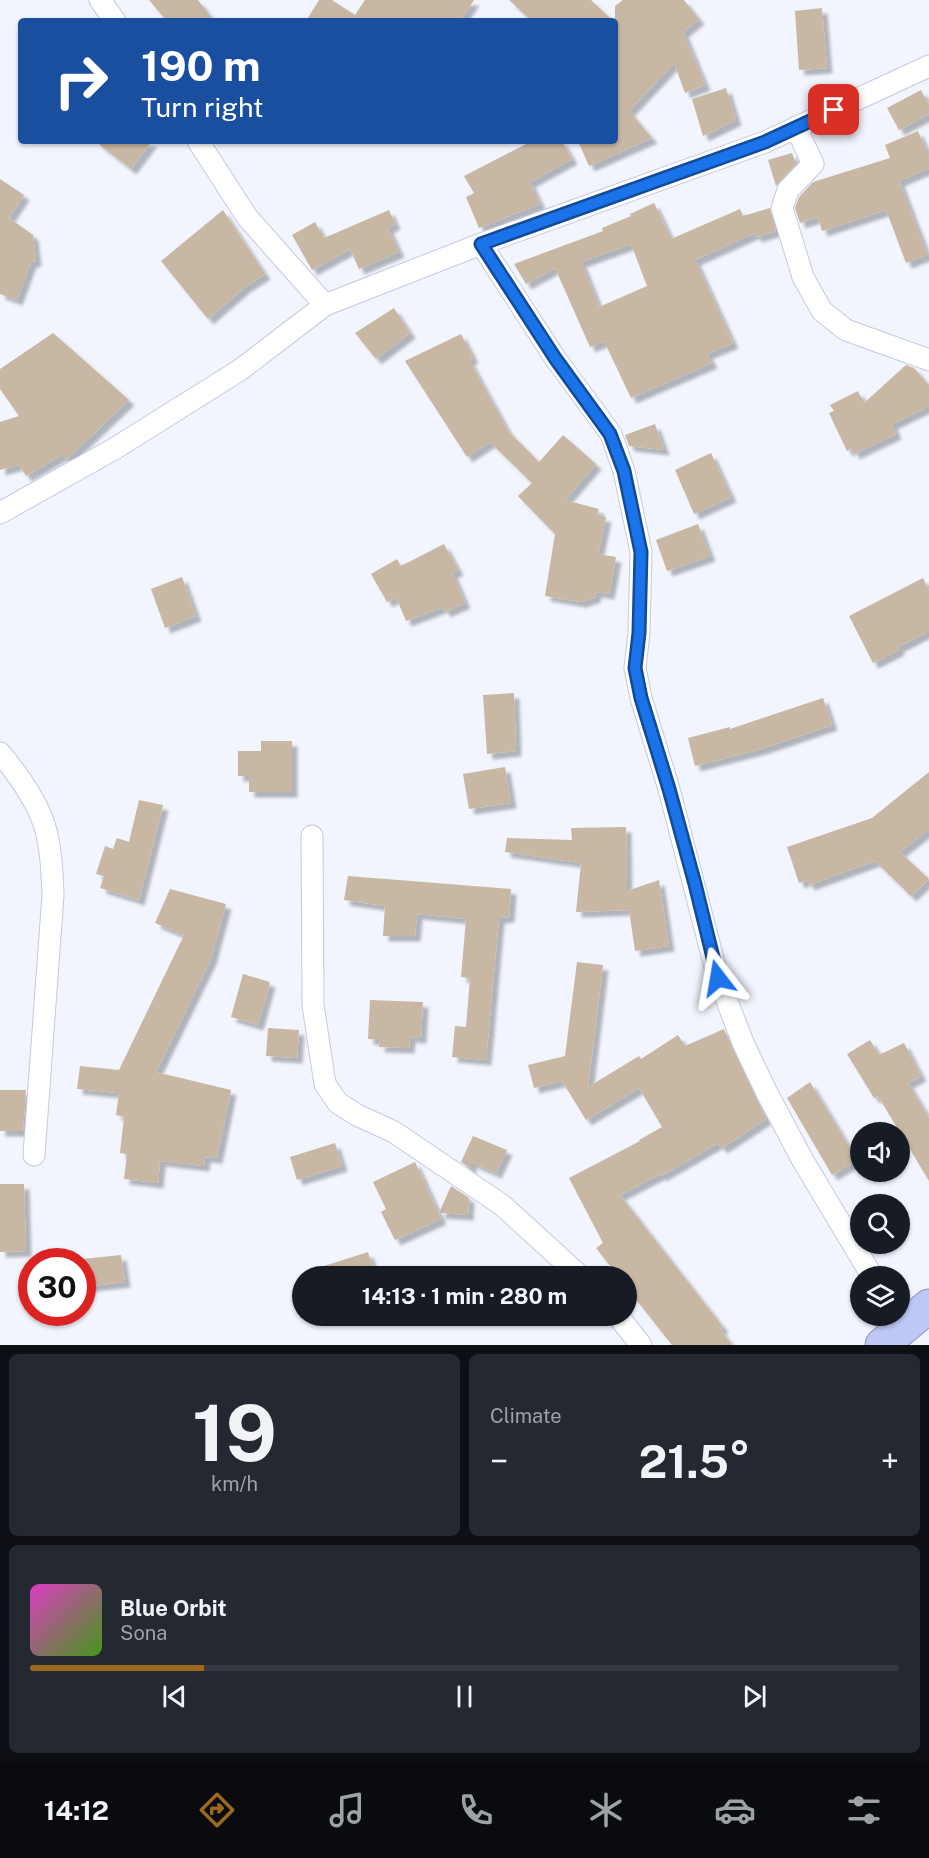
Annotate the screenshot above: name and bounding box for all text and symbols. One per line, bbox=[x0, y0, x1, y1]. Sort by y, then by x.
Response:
text: 190 m bbox=[141, 41, 261, 90]
icon: right bbox=[42, 42, 120, 120]
pin bbox=[808, 84, 859, 135]
text: Turn right bbox=[141, 91, 264, 123]
icon: arrive bbox=[817, 93, 850, 126]
position arrow bbox=[686, 946, 750, 1010]
map controls bbox=[850, 1122, 910, 1326]
button: sound bbox=[850, 1122, 910, 1182]
button: search bbox=[850, 1194, 910, 1254]
speed limit sign: 30 bbox=[18, 1248, 96, 1326]
button: layers bbox=[850, 1266, 910, 1326]
text: 14:13 · 1 min · 280 m bbox=[362, 1283, 567, 1309]
text: 19 bbox=[192, 1387, 277, 1479]
text: Climate bbox=[490, 1404, 562, 1428]
text: 21.5° bbox=[639, 1435, 750, 1488]
text: − bbox=[490, 1442, 508, 1480]
text: + bbox=[881, 1442, 899, 1480]
text: km/h bbox=[211, 1472, 258, 1496]
text: Blue Orbit bbox=[120, 1595, 227, 1621]
text: Sona bbox=[120, 1621, 167, 1645]
icon: previous bbox=[158, 1680, 191, 1713]
icon: pause bbox=[448, 1680, 481, 1713]
icon: next bbox=[738, 1680, 771, 1713]
icon: directions bbox=[196, 1789, 238, 1831]
icon: music bbox=[326, 1789, 368, 1831]
icon: phone bbox=[455, 1789, 497, 1831]
icon: climate bbox=[585, 1789, 627, 1831]
icon: car bbox=[714, 1789, 756, 1831]
icon: filters bbox=[843, 1789, 885, 1831]
text: 14:12 bbox=[44, 1794, 109, 1826]

